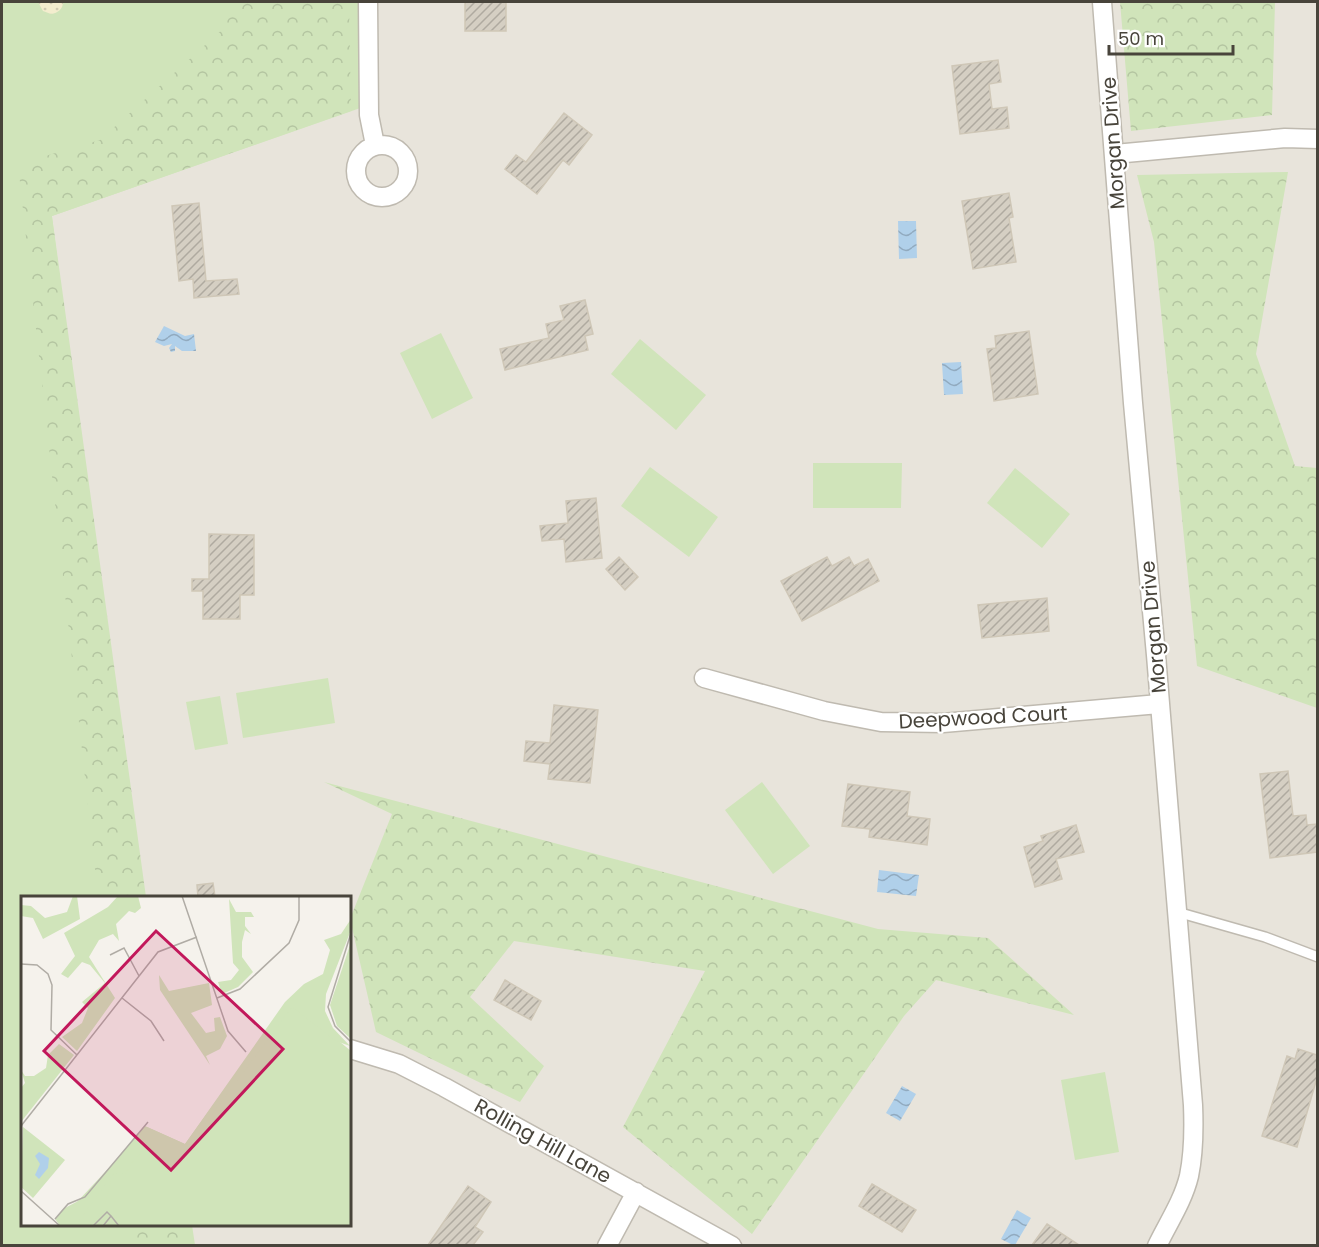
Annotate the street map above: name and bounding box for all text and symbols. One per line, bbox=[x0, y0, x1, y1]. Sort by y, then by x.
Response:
scale bar bbox=[1109, 18, 1234, 56]
text: 50 m bbox=[1118, 26, 1164, 51]
street label: Morgan Drive bbox=[1094, 76, 1132, 210]
street label: Morgan Drive bbox=[1133, 560, 1173, 694]
street label: Deepwood Court bbox=[898, 699, 1068, 735]
inset map bbox=[21, 896, 351, 1226]
street label: Rolling Hill Lane bbox=[469, 1092, 617, 1190]

